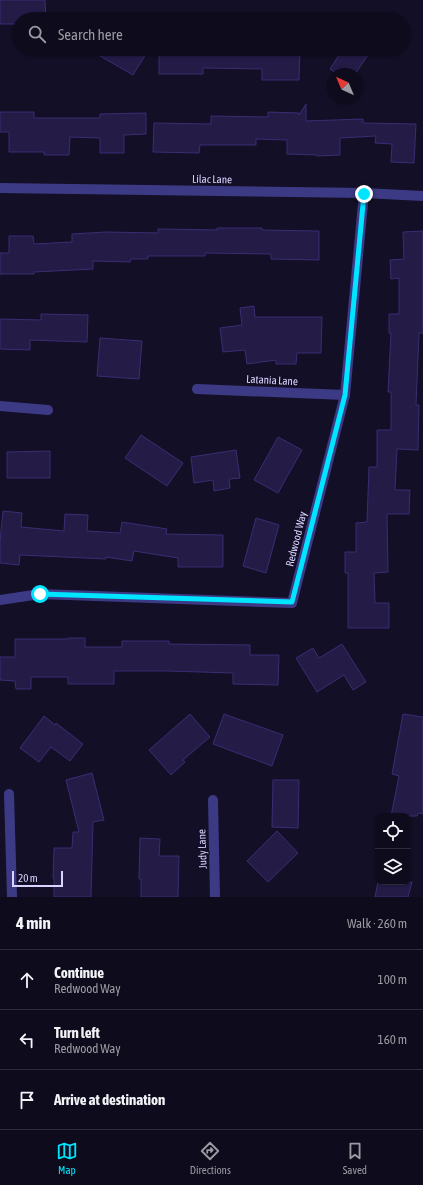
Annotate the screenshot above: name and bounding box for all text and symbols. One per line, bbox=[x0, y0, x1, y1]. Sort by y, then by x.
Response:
search box bbox=[12, 12, 411, 56]
icon: search bbox=[26, 23, 48, 45]
text: Search here bbox=[58, 26, 123, 43]
north arrow bbox=[327, 68, 363, 104]
street label: Lilac Lane bbox=[192, 173, 232, 185]
route end bbox=[355, 185, 373, 203]
street label: Latania Lane bbox=[246, 373, 298, 387]
street label: Redwood Way bbox=[283, 510, 309, 568]
route start bbox=[31, 585, 49, 603]
map controls bbox=[375, 813, 411, 885]
button: locate bbox=[375, 813, 411, 849]
street label: Judy Lane bbox=[195, 829, 209, 869]
button: layers bbox=[375, 849, 411, 885]
scale bar bbox=[12, 869, 63, 888]
text: 20 m bbox=[18, 872, 38, 884]
text: 4 min bbox=[16, 913, 51, 933]
text: Walk · 260 m bbox=[347, 916, 407, 931]
text: Continue bbox=[54, 964, 104, 981]
icon: ahead bbox=[16, 969, 38, 991]
text: 100 m bbox=[378, 972, 407, 987]
text: Redwood Way bbox=[54, 981, 121, 996]
text: Turn left bbox=[54, 1024, 100, 1041]
icon: left bbox=[16, 1029, 38, 1051]
text: 160 m bbox=[378, 1032, 407, 1047]
text: Redwood Way bbox=[54, 1041, 121, 1056]
icon: arrive bbox=[16, 1089, 38, 1111]
text: Arrive at destination bbox=[54, 1091, 165, 1108]
tab: Map bbox=[56, 1140, 78, 1176]
tab: Directions bbox=[190, 1140, 231, 1176]
tab: Saved bbox=[343, 1140, 367, 1176]

